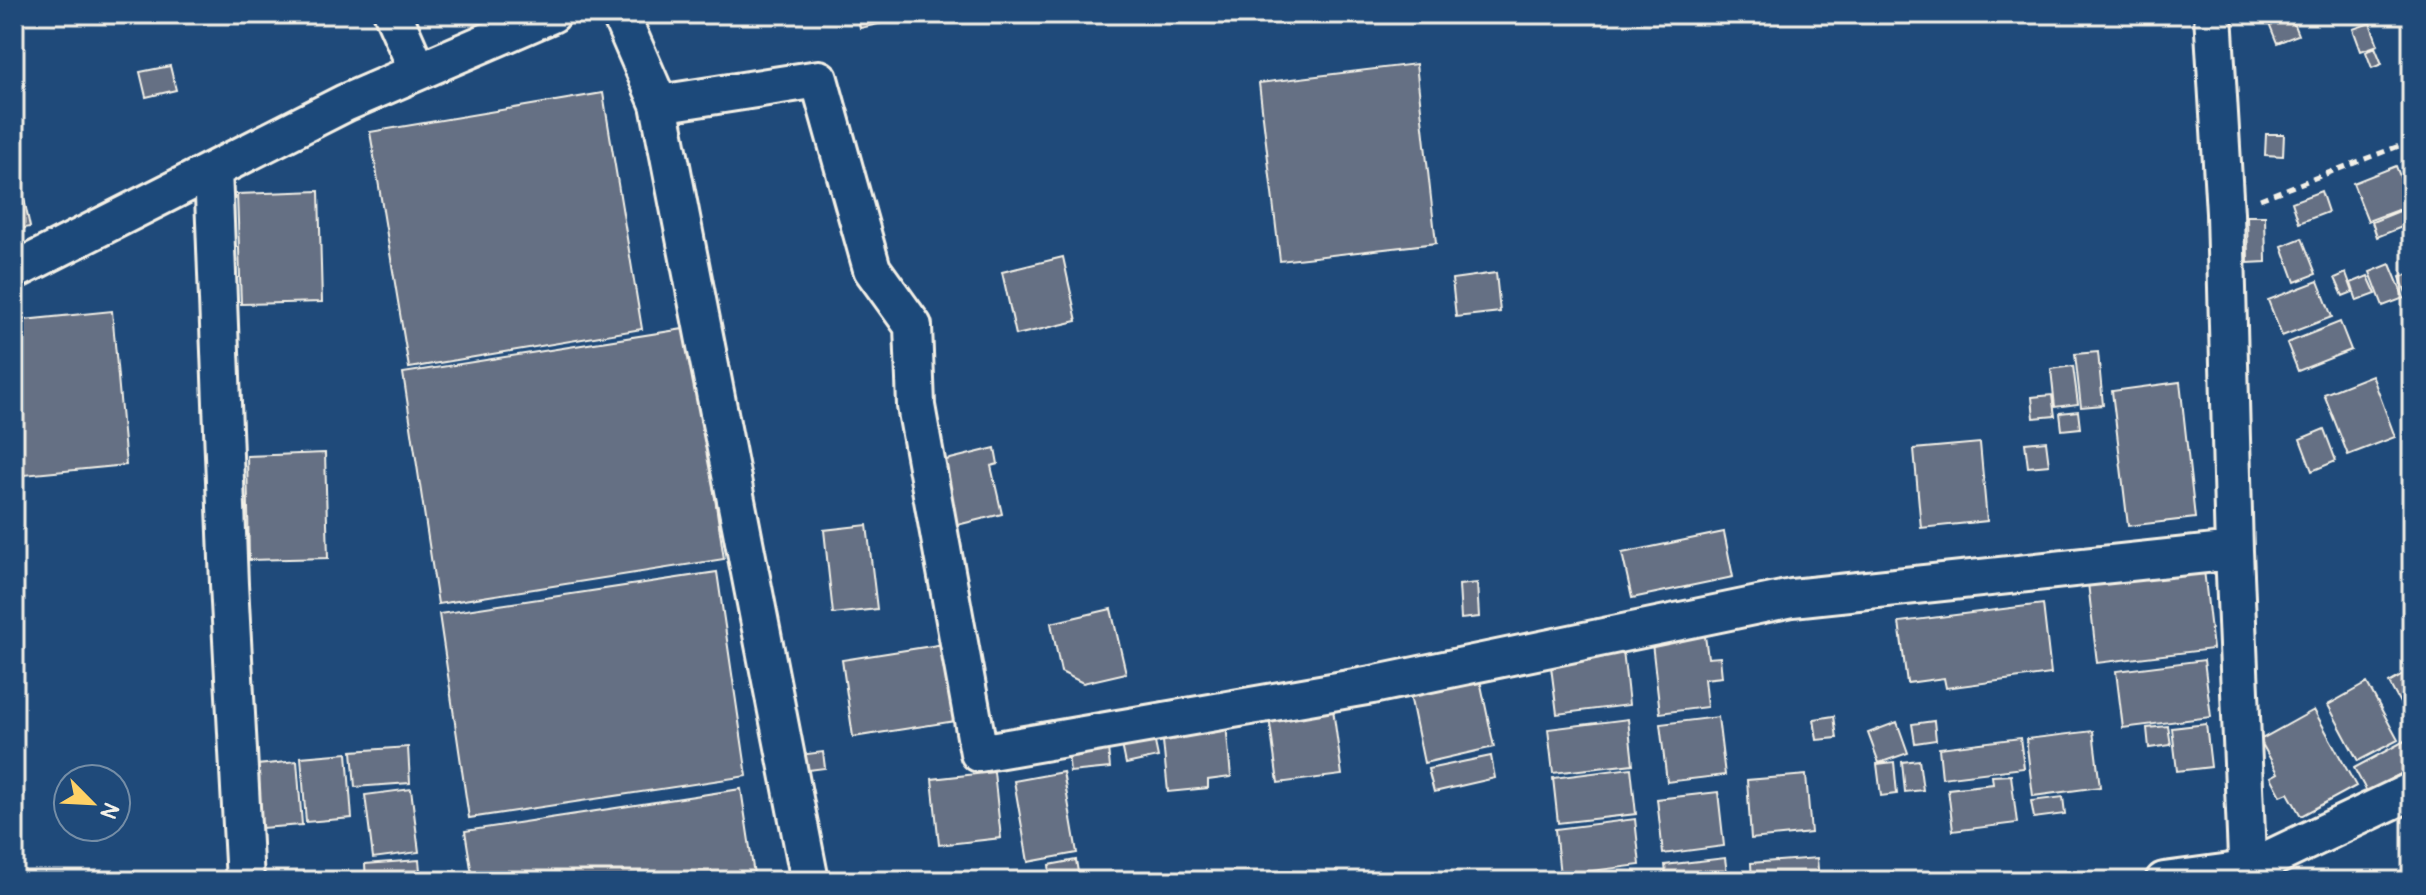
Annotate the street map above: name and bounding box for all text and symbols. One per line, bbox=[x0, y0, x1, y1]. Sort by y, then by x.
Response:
north arrow bbox=[52, 763, 132, 843]
text: N bbox=[93, 798, 125, 823]

